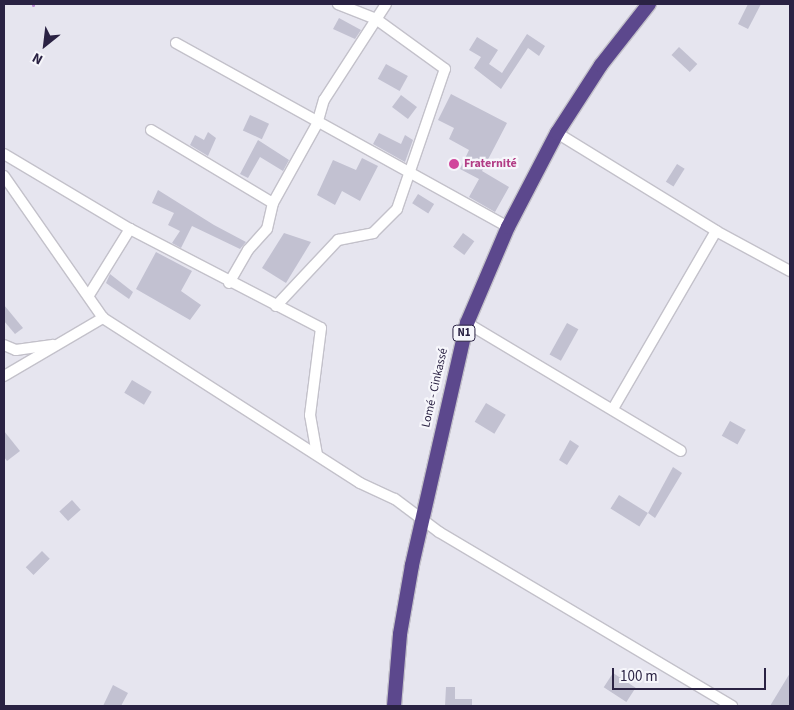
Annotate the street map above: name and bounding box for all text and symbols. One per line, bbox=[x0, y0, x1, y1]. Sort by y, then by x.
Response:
north arrow bbox=[20, 20, 70, 70]
text: N bbox=[29, 47, 47, 69]
place label: Fraternité bbox=[464, 157, 517, 171]
marker: Fraternité bbox=[448, 158, 460, 170]
road number: N1 bbox=[452, 324, 476, 342]
street label: Lomé - Cinkassé bbox=[419, 347, 451, 429]
scale bar bbox=[614, 658, 768, 690]
text: 100 m bbox=[620, 666, 658, 687]

